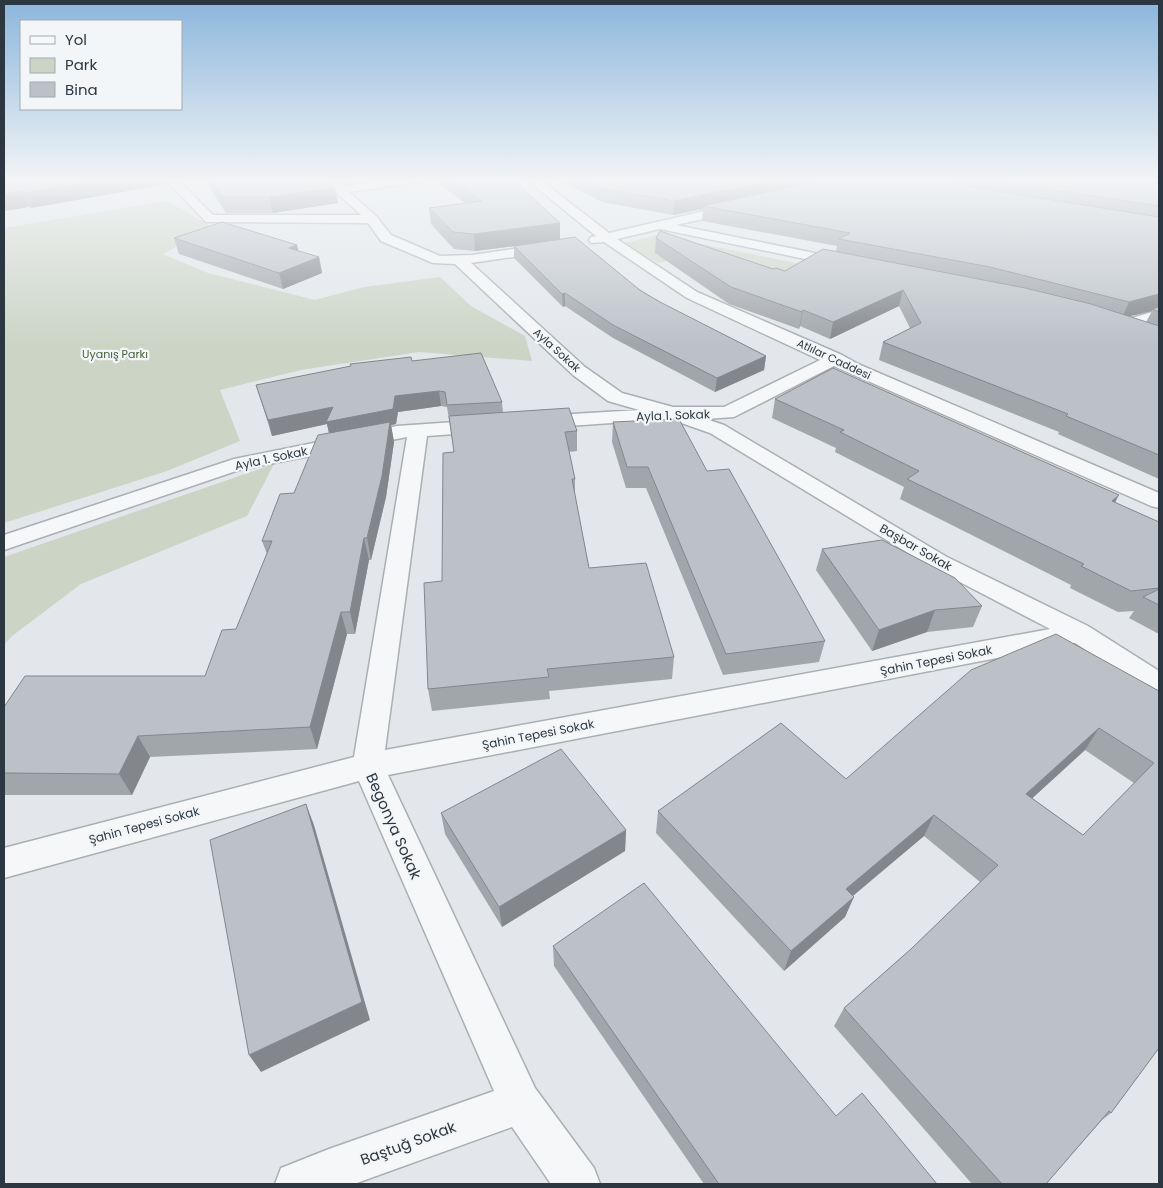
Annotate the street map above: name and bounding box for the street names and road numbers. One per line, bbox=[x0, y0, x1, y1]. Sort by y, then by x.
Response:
street label: Ayla Sokak bbox=[530, 324, 585, 376]
street label: Atlılar Caddesi bbox=[794, 335, 874, 383]
street label: Ayla 1. Sokak bbox=[636, 405, 711, 425]
street label: Ayla 1. Sokak bbox=[233, 442, 310, 474]
street label: Başbar Sokak bbox=[877, 519, 956, 575]
street label: Şahin Tepesi Sokak bbox=[879, 641, 994, 679]
street label: Şahin Tepesi Sokak bbox=[481, 715, 596, 753]
street label: Begonya Sokak bbox=[361, 769, 427, 883]
street label: Şahin Tepesi Sokak bbox=[87, 802, 202, 848]
street label: Baştuğ Sokak bbox=[357, 1116, 459, 1170]

